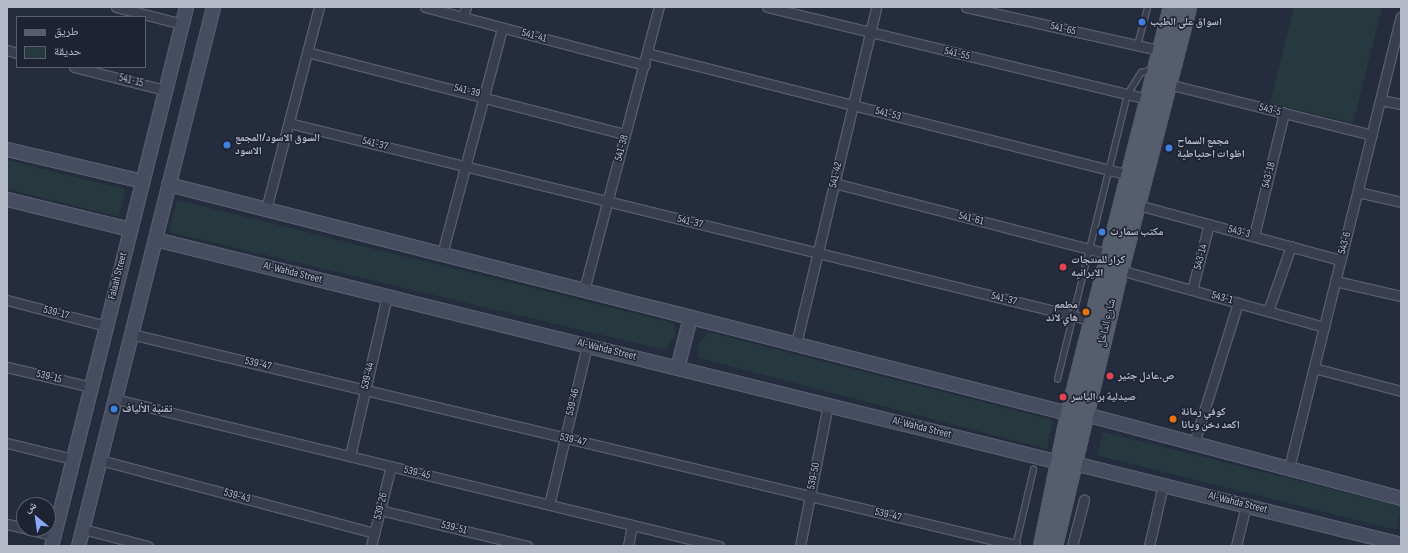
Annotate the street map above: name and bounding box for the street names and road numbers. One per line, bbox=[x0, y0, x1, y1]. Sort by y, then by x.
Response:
street label: 541-65 bbox=[1049, 20, 1077, 38]
street label: 541-41 bbox=[520, 26, 548, 46]
street label: 541-55 bbox=[943, 45, 971, 63]
street label: 541-15 bbox=[117, 72, 145, 90]
street label: 541-39 bbox=[453, 81, 481, 101]
street label: 543-5 bbox=[1258, 101, 1282, 119]
street label: 541-53 bbox=[874, 104, 902, 124]
street label: 541-37 bbox=[361, 134, 389, 154]
street label: 541-38 bbox=[612, 134, 632, 162]
street label: 541-42 bbox=[827, 161, 845, 189]
street label: 543-18 bbox=[1259, 161, 1279, 189]
street label: 541-61 bbox=[957, 209, 985, 229]
street label: 541-37 bbox=[676, 212, 704, 232]
street label: 543-3 bbox=[1226, 223, 1252, 241]
street label: 543-6 bbox=[1336, 230, 1354, 256]
street label: 543-14 bbox=[1191, 243, 1211, 271]
street label: Falaah Street bbox=[106, 251, 130, 301]
street label: Al-Wahda Street bbox=[262, 259, 324, 287]
street label: 541-37 bbox=[990, 289, 1018, 309]
street label: 543-1 bbox=[1210, 289, 1234, 307]
street label: شارع الداخل bbox=[1095, 298, 1119, 348]
street label: 539-17 bbox=[42, 303, 70, 323]
street label: Al-Wahda Street bbox=[576, 336, 638, 364]
street label: 539-47 bbox=[243, 355, 273, 373]
street label: 539-44 bbox=[359, 361, 377, 391]
street label: 539-15 bbox=[35, 367, 63, 387]
street label: 539-46 bbox=[563, 387, 583, 417]
street label: Al-Wahda Street bbox=[891, 414, 953, 442]
street label: 539-47 bbox=[558, 431, 588, 449]
street label: 539-50 bbox=[805, 461, 823, 491]
street label: 539-45 bbox=[402, 463, 432, 483]
street label: 539-43 bbox=[222, 486, 252, 506]
street label: Al-Wahda Street bbox=[1207, 489, 1269, 517]
street label: 539-26 bbox=[371, 491, 391, 521]
street label: 539-47 bbox=[873, 506, 903, 524]
street label: 539-51 bbox=[440, 518, 468, 538]

